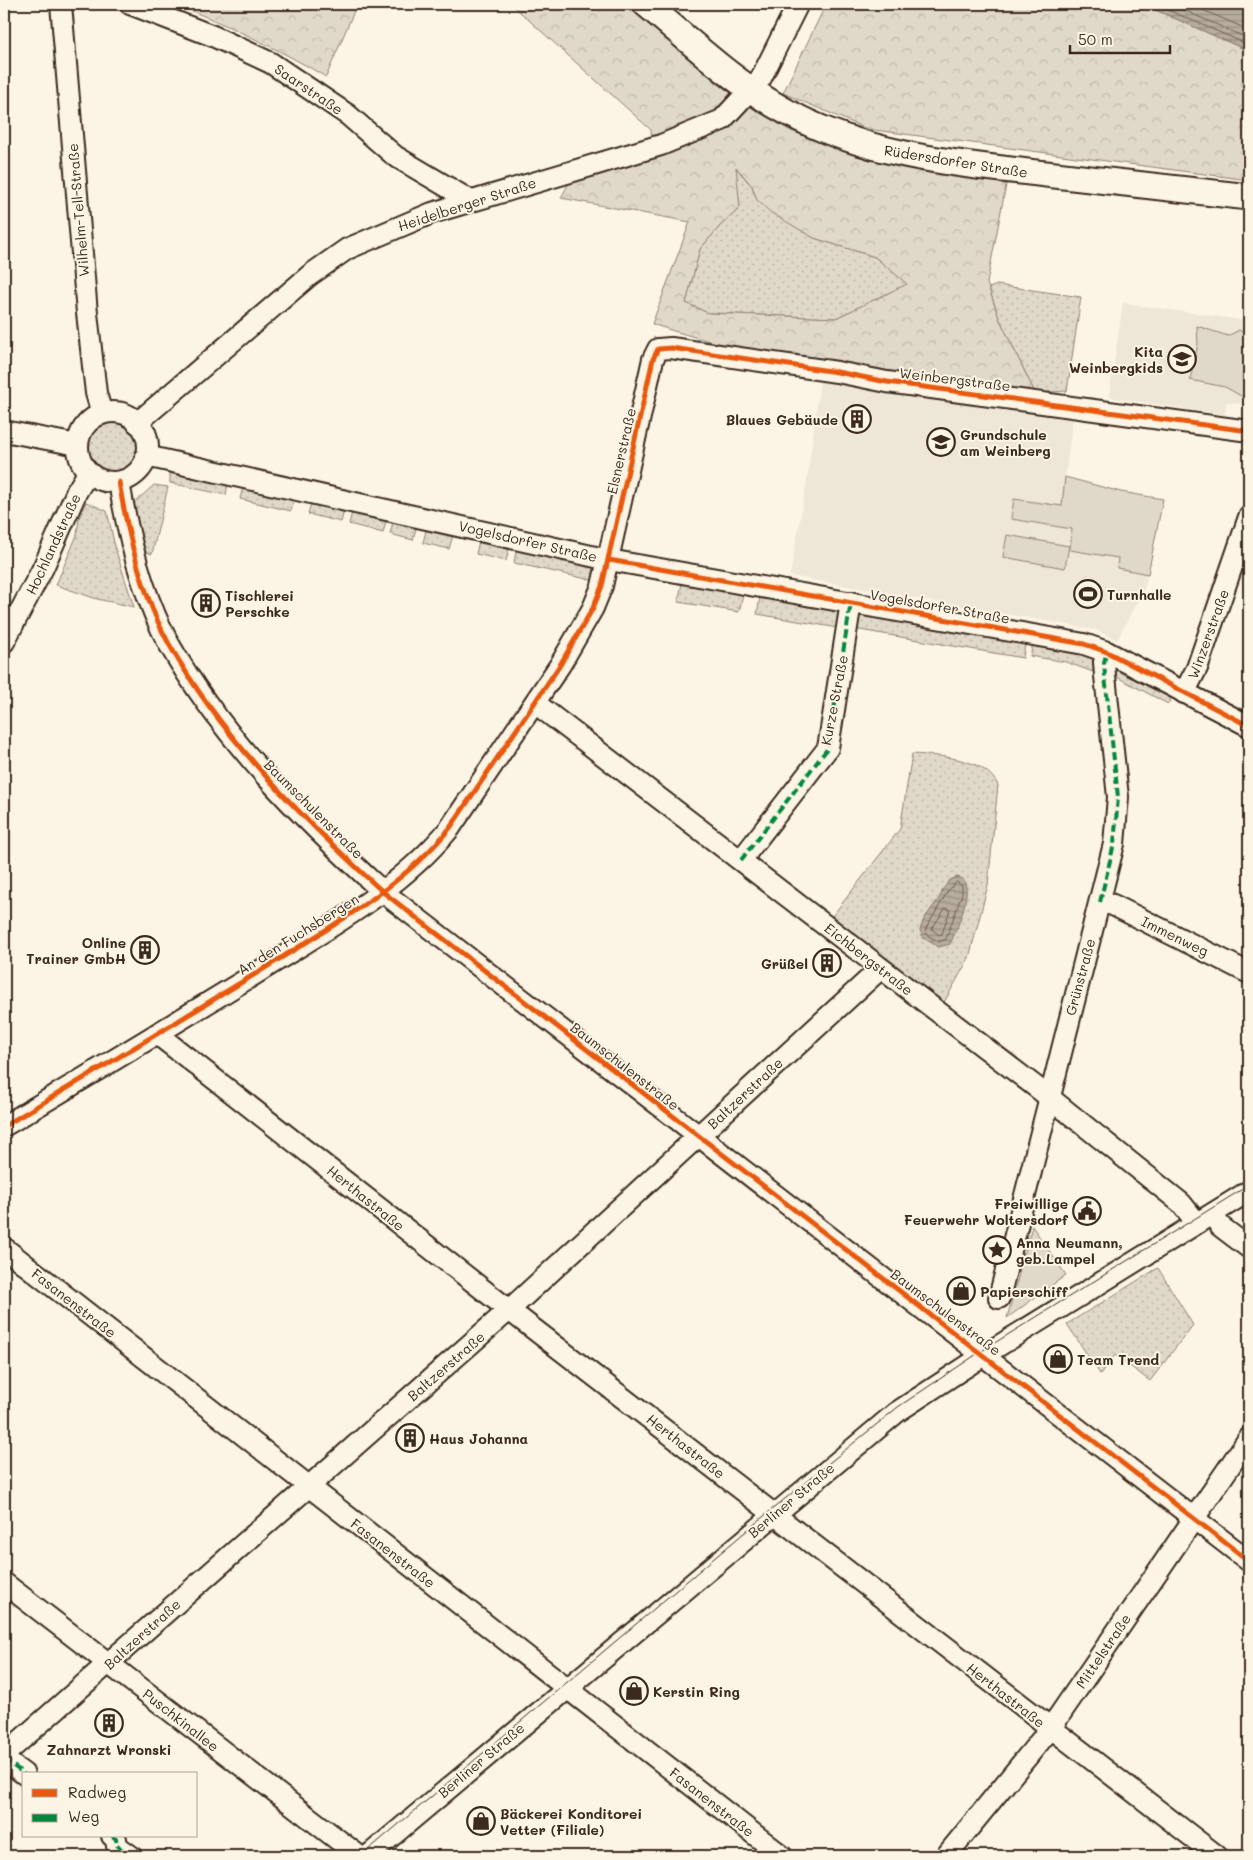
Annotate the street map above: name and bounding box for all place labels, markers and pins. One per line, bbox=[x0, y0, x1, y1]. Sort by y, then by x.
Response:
place label: Kita Weinbergkids bbox=[1069, 342, 1163, 377]
school or university icon: Kita Weinbergkids bbox=[1167, 344, 1197, 374]
building icon: Blaues Gebäude bbox=[842, 404, 872, 434]
place label: Blaues Gebäude bbox=[726, 410, 838, 429]
place label: Grundschule am Weinberg bbox=[960, 425, 1051, 460]
school or university icon: Grundschule am Weinberg bbox=[926, 427, 956, 457]
sports icon: Turnhalle bbox=[1073, 579, 1103, 609]
place label: Turnhalle bbox=[1107, 585, 1171, 604]
place label: Tischlerei Perschke bbox=[225, 586, 294, 621]
building icon: Tischlerei Perschke bbox=[191, 588, 221, 618]
place label: Online Trainer GmbH bbox=[26, 933, 126, 968]
building icon: Online Trainer GmbH bbox=[130, 935, 160, 965]
building icon: Grüßel bbox=[812, 948, 842, 978]
place label: Grüßel bbox=[761, 954, 808, 973]
place label: Freiwillige Feuerwehr Woltersdorf bbox=[904, 1194, 1069, 1229]
public building icon: Freiwillige Feuerwehr Woltersdorf bbox=[1072, 1196, 1102, 1226]
place label: Anna Neumann, geb.Lampel bbox=[1016, 1233, 1123, 1268]
place icon: Anna Neumann, geb.Lampel bbox=[982, 1235, 1012, 1265]
shop icon: Papierschiff bbox=[946, 1276, 976, 1306]
place label: Papierschiff bbox=[980, 1282, 1069, 1301]
shop icon: Team Trend bbox=[1043, 1344, 1073, 1374]
place label: Team Trend bbox=[1077, 1350, 1159, 1369]
building icon: Haus Johanna bbox=[395, 1423, 425, 1453]
place label: Haus Johanna bbox=[429, 1429, 529, 1448]
shop icon: Kerstin Ring bbox=[619, 1676, 649, 1706]
place label: Kerstin Ring bbox=[653, 1682, 740, 1701]
building icon: Zahnarzt Wronski bbox=[94, 1708, 124, 1738]
place label: Zahnarzt Wronski bbox=[47, 1740, 171, 1759]
place label: Bäckerei Konditorei Vetter (Filiale) bbox=[500, 1804, 642, 1839]
shop icon: Bäckerei Konditorei Vetter (Filiale) bbox=[466, 1806, 496, 1836]

